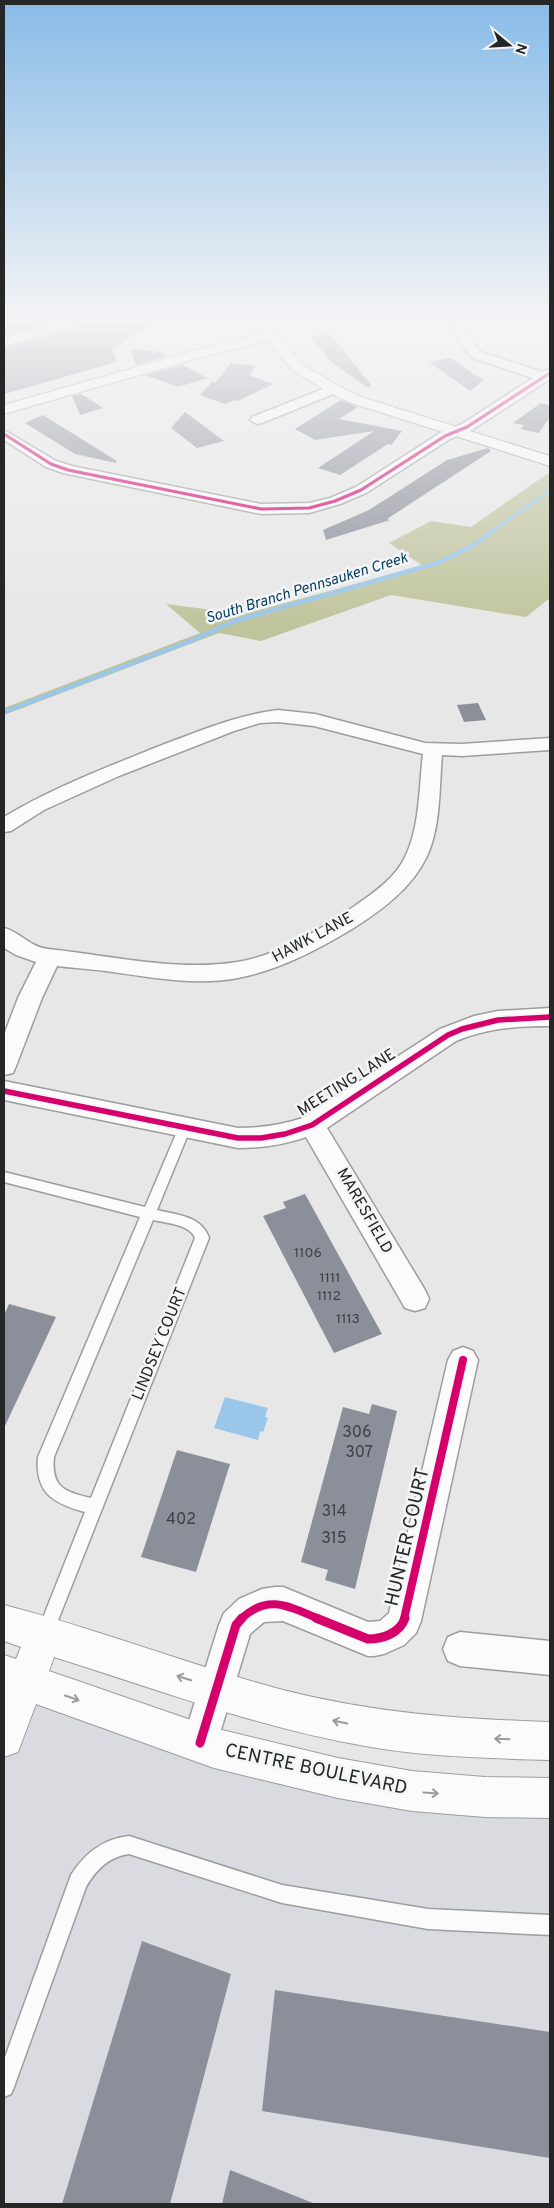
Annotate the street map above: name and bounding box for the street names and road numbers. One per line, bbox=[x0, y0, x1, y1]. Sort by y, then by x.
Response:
street label: HAWK LANE bbox=[269, 908, 357, 968]
street label: MEETING LANE bbox=[294, 1045, 400, 1121]
street label: MARESFIELD bbox=[331, 1165, 397, 1257]
street label: LINDSEY COURT bbox=[128, 1284, 192, 1404]
street label: HUNTER COURT bbox=[380, 1465, 436, 1609]
street label: CENTRE BOULEVARD bbox=[222, 1739, 410, 1801]

